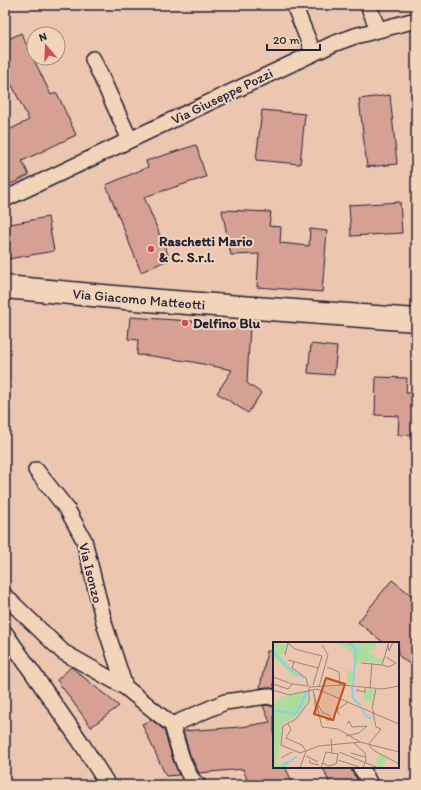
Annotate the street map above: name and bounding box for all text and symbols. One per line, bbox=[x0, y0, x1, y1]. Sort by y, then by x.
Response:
north arrow bbox=[26, 26, 66, 66]
scale bar bbox=[267, 26, 320, 52]
text: N bbox=[37, 30, 49, 44]
text: 20 m bbox=[273, 33, 300, 47]
street label: Via Giuseppe Pozzi bbox=[169, 64, 276, 128]
place label: Raschetti Mario & C. S.r.l. bbox=[159, 233, 253, 266]
marker: Raschetti Mario & C. S.r.l. bbox=[146, 244, 156, 254]
street label: Via Giacomo Matteotti bbox=[72, 285, 206, 314]
place label: Delfino Blu bbox=[193, 315, 261, 332]
marker: Delfino Blu bbox=[180, 318, 190, 328]
street label: Via Isonzo bbox=[75, 541, 106, 605]
inset map bbox=[273, 642, 399, 768]

